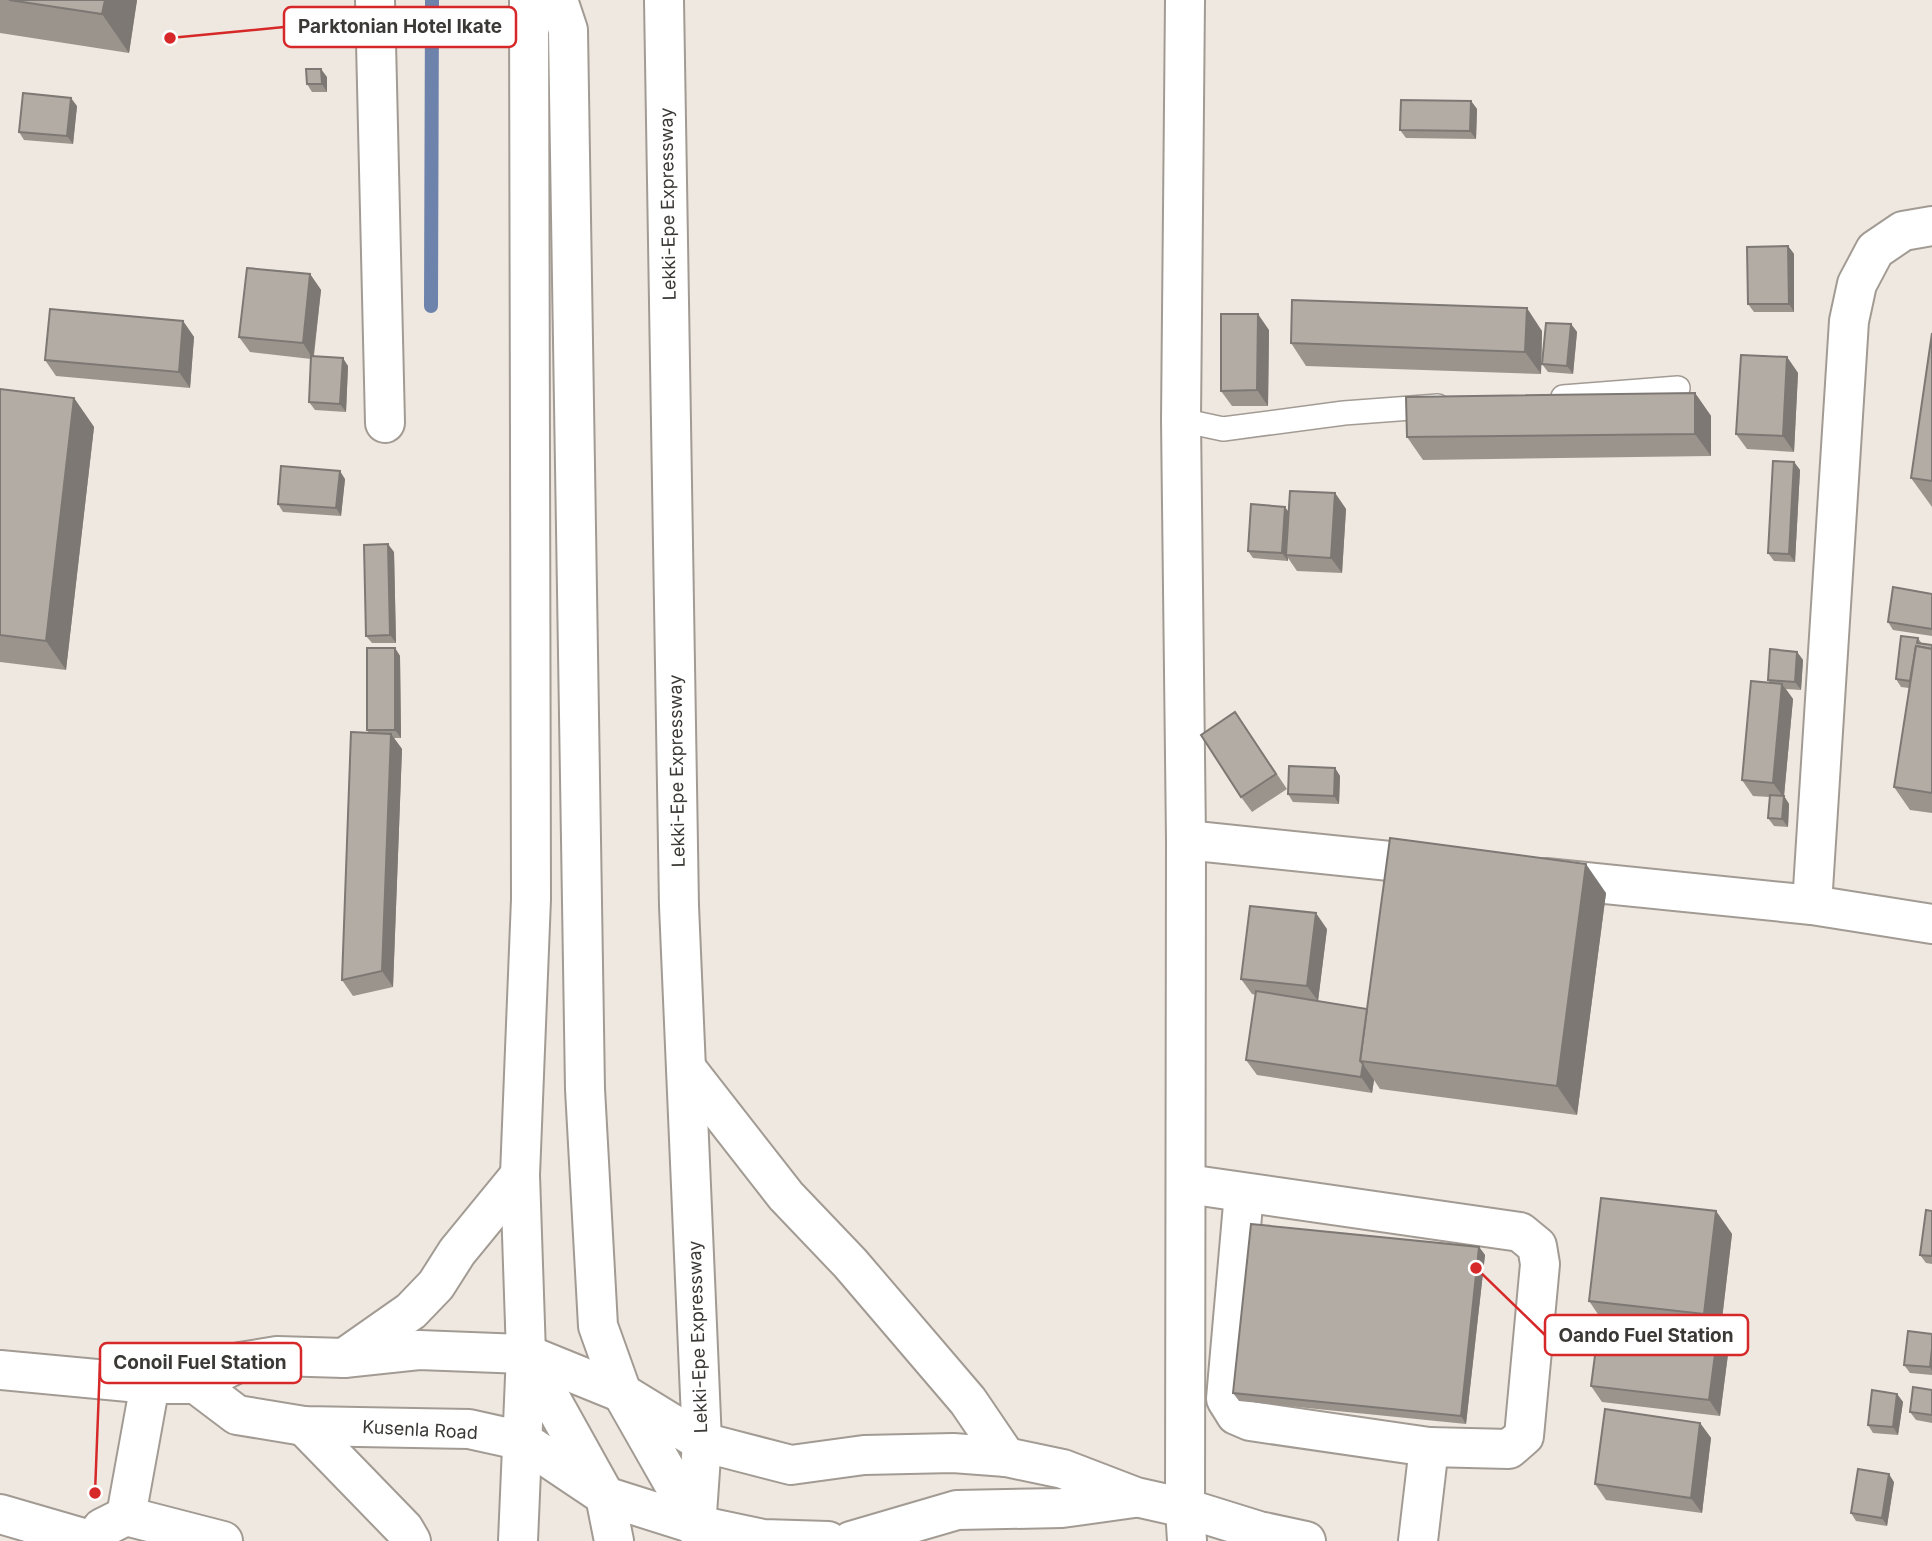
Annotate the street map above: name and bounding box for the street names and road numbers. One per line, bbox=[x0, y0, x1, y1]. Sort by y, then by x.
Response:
street label: Lekki-Epe Expressway bbox=[655, 107, 680, 301]
street label: Lekki-Epe Expressway bbox=[664, 674, 689, 868]
street label: Lekki-Epe Expressway bbox=[684, 1240, 711, 1434]
street label: Kusenla Road bbox=[362, 1416, 478, 1443]

